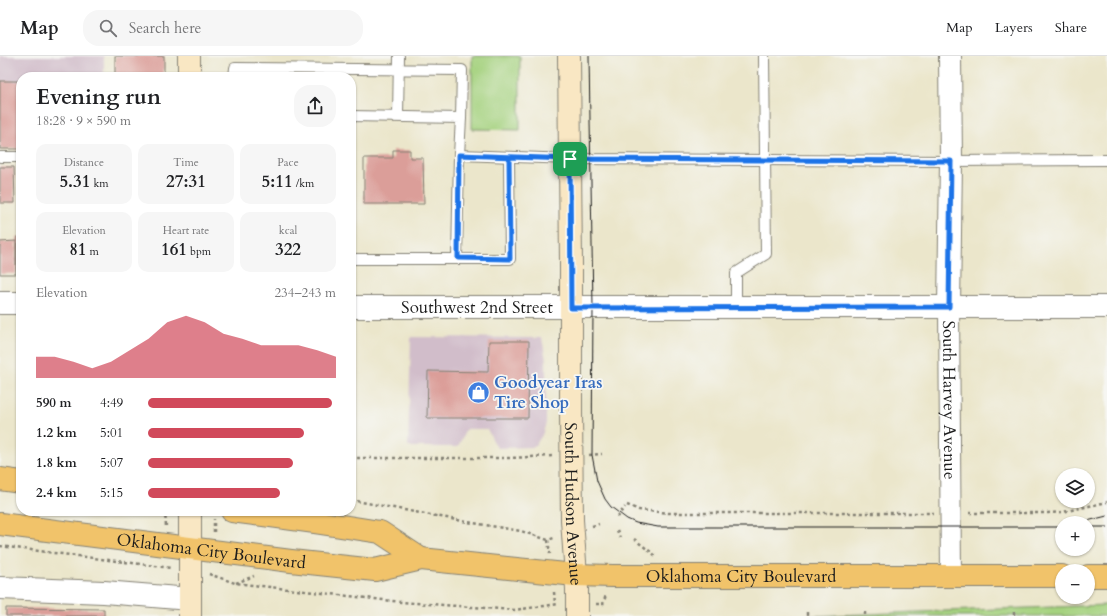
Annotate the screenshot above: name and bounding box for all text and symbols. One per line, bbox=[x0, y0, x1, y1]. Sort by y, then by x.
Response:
search box bbox=[83, 10, 363, 46]
text: Map bbox=[20, 15, 59, 41]
icon: search bbox=[97, 17, 119, 39]
text: Search here bbox=[129, 18, 201, 38]
text: Map bbox=[946, 18, 973, 37]
text: Layers bbox=[995, 18, 1033, 37]
text: Share bbox=[1055, 18, 1087, 37]
text: Evening run bbox=[36, 82, 161, 112]
button: share bbox=[294, 85, 336, 127]
text: 18:28 · 9 × 590 m bbox=[36, 112, 131, 130]
pin bbox=[553, 142, 587, 176]
icon: arrive bbox=[559, 148, 581, 170]
text: Distance bbox=[64, 155, 104, 170]
text: Time bbox=[173, 155, 199, 170]
text: Pace bbox=[277, 155, 299, 170]
text: 5.31 bbox=[59, 170, 90, 193]
text: 27:31 bbox=[166, 170, 206, 193]
text: 5:11 bbox=[262, 170, 293, 193]
text: km bbox=[90, 176, 109, 191]
text: /km bbox=[293, 176, 314, 191]
text: Elevation bbox=[62, 223, 106, 238]
text: Heart rate bbox=[163, 223, 209, 238]
text: kcal bbox=[279, 223, 297, 238]
text: 81 bbox=[69, 238, 87, 261]
text: 161 bbox=[161, 238, 187, 261]
text: 322 bbox=[275, 238, 301, 261]
text: m bbox=[87, 244, 99, 259]
text: bpm bbox=[187, 244, 211, 259]
text: Elevation bbox=[36, 284, 88, 302]
text: 234–243 m bbox=[274, 284, 336, 302]
street label: Southwest 2nd Street bbox=[401, 296, 554, 319]
street label: South Harvey Avenue bbox=[937, 320, 961, 480]
place label: Goodyear Iras Tire Shop bbox=[494, 371, 603, 414]
shop icon: Goodyear Iras Tire Shop bbox=[465, 379, 491, 405]
text: 590 m bbox=[36, 394, 71, 412]
text: 4:49 bbox=[100, 394, 123, 412]
street label: South Hudson Avenue bbox=[559, 422, 588, 586]
text: 1.2 km bbox=[36, 424, 77, 442]
text: 5:01 bbox=[100, 424, 123, 442]
text: 1.8 km bbox=[36, 454, 77, 472]
text: 5:07 bbox=[100, 454, 123, 472]
map controls bbox=[1055, 468, 1095, 604]
button: layers bbox=[1055, 468, 1095, 508]
text: 2.4 km bbox=[36, 484, 77, 502]
text: 5:15 bbox=[100, 484, 123, 502]
button: + bbox=[1055, 516, 1095, 556]
street label: Oklahoma City Boulevard bbox=[115, 528, 307, 575]
button: − bbox=[1055, 564, 1095, 604]
street label: Oklahoma City Boulevard bbox=[646, 565, 836, 588]

